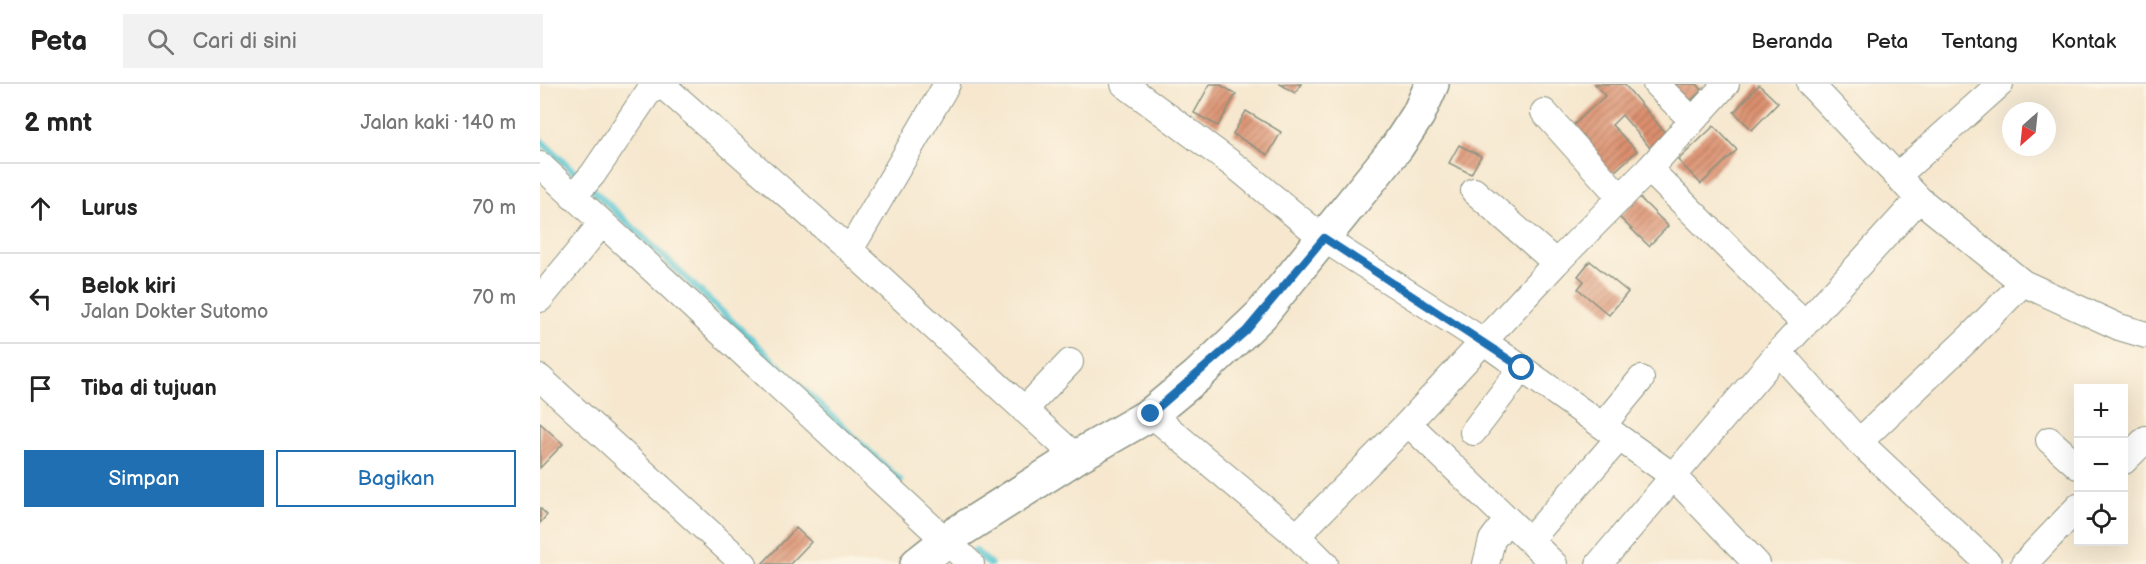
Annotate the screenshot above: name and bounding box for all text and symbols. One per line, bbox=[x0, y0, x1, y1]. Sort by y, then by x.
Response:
search box bbox=[123, 14, 543, 68]
text: Peta bbox=[30, 25, 87, 58]
icon: search bbox=[144, 25, 177, 58]
text: Cari di sini bbox=[192, 28, 297, 55]
text: Beranda bbox=[1751, 29, 1833, 54]
text: Peta bbox=[1866, 29, 1909, 54]
text: Tentang bbox=[1942, 29, 2018, 54]
text: Kontak bbox=[2051, 29, 2116, 54]
north arrow bbox=[2002, 102, 2056, 156]
text: 2 mnt bbox=[24, 108, 92, 139]
text: Jalan kaki · 140 m bbox=[360, 111, 516, 135]
icon: ahead bbox=[24, 192, 57, 225]
text: Lurus bbox=[81, 195, 137, 222]
text: 70 m bbox=[472, 196, 516, 220]
text: Belok kiri bbox=[81, 273, 176, 300]
icon: left bbox=[24, 282, 57, 315]
text: 70 m bbox=[472, 286, 516, 310]
text: Jalan Dokter Sutomo bbox=[81, 300, 268, 324]
route start bbox=[1508, 354, 1534, 380]
icon: arrive bbox=[24, 372, 57, 405]
text: Tiba di tujuan bbox=[81, 375, 217, 402]
map controls bbox=[2074, 384, 2128, 546]
button: + bbox=[2074, 384, 2128, 438]
route end bbox=[1137, 400, 1163, 426]
button: − bbox=[2074, 438, 2128, 492]
button: Simpan bbox=[24, 450, 264, 507]
button: Bagikan bbox=[276, 450, 516, 507]
button: locate bbox=[2074, 492, 2128, 546]

